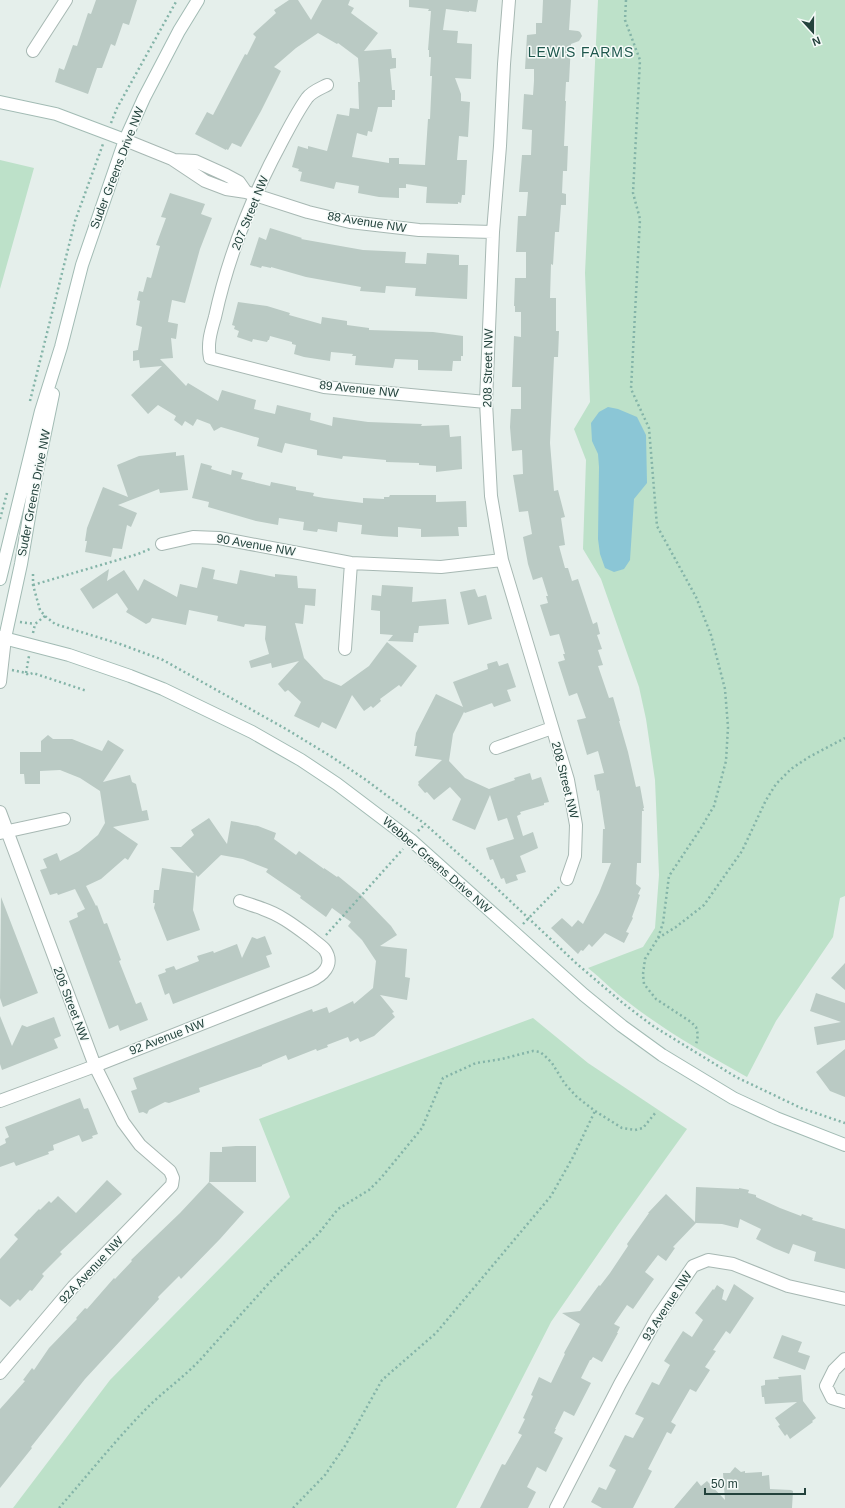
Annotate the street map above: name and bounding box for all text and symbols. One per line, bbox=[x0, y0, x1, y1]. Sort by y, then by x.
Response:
north arrow bbox=[793, 12, 833, 52]
text: N bbox=[811, 34, 822, 48]
district label: LEWIS FARMS bbox=[528, 44, 634, 60]
street label: Suder Greens Drive NW bbox=[87, 104, 147, 231]
street label: 207 Street NW bbox=[229, 173, 271, 252]
street label: 88 Avenue NW bbox=[326, 209, 408, 235]
street label: 208 Street NW bbox=[480, 328, 496, 407]
street label: 89 Avenue NW bbox=[319, 378, 400, 400]
street label: Suder Greens Drive NW bbox=[15, 428, 53, 558]
street label: 90 Avenue NW bbox=[215, 531, 297, 559]
street label: 208 Street NW bbox=[549, 740, 581, 821]
street label: Webber Greens Drive NW bbox=[380, 814, 495, 916]
street label: 206 Street NW bbox=[50, 965, 92, 1044]
street label: 92 Avenue NW bbox=[127, 1016, 207, 1058]
street label: 92A Avenue NW bbox=[56, 1233, 126, 1307]
street label: 93 Avenue NW bbox=[639, 1268, 695, 1343]
scale bar bbox=[705, 1470, 805, 1496]
text: 50 m bbox=[711, 1477, 738, 1491]

